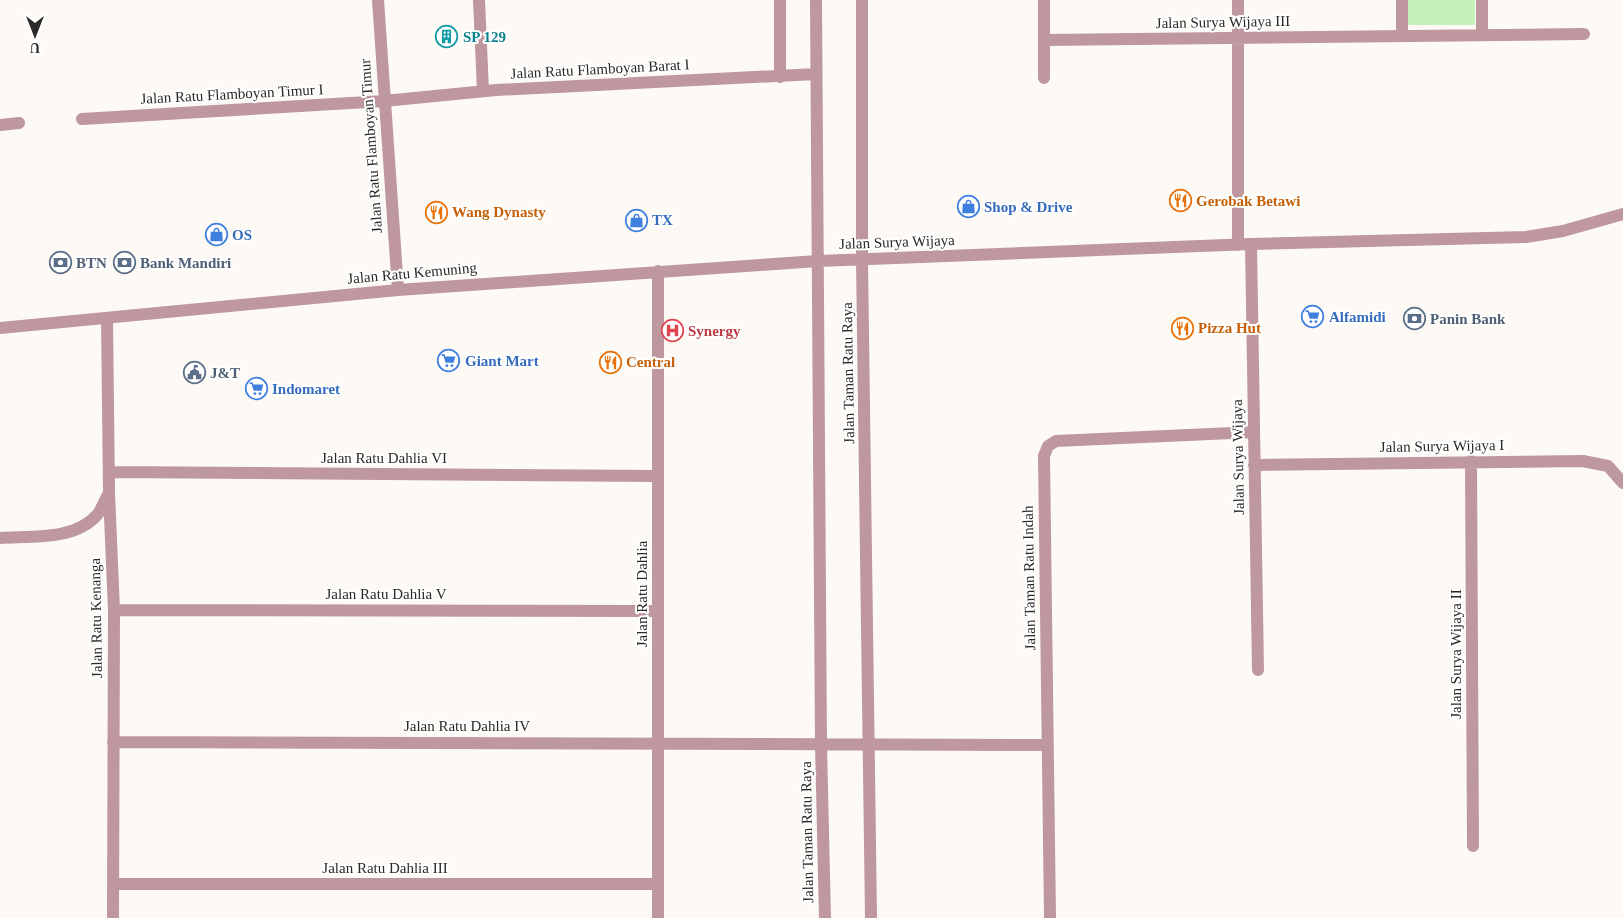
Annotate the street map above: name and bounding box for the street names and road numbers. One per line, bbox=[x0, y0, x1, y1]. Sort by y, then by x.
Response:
street label: Jalan Surya Wijaya III bbox=[1156, 13, 1290, 31]
street label: Jalan Ratu Flamboyan Barat I bbox=[510, 56, 690, 82]
street label: Jalan Ratu Flamboyan Timur bbox=[357, 58, 385, 234]
street label: Jalan Ratu Flamboyan Timur I bbox=[140, 81, 324, 107]
street label: Jalan Surya Wijaya bbox=[839, 232, 955, 252]
street label: Jalan Ratu Kemuning bbox=[347, 259, 478, 287]
street label: Jalan Taman Ratu Raya bbox=[839, 302, 857, 444]
street label: Jalan Surya Wijaya bbox=[1229, 399, 1247, 515]
street label: Jalan Surya Wijaya I bbox=[1380, 437, 1504, 455]
street label: Jalan Ratu Dahlia VI bbox=[321, 450, 447, 466]
street label: Jalan Taman Ratu Indah bbox=[1020, 505, 1038, 651]
street label: Jalan Ratu Dahlia bbox=[634, 540, 650, 647]
street label: Jalan Ratu Kenanga bbox=[87, 558, 105, 678]
street label: Jalan Ratu Dahlia V bbox=[326, 586, 447, 602]
street label: Jalan Surya Wijaya II bbox=[1448, 589, 1464, 719]
street label: Jalan Ratu Dahlia IV bbox=[404, 718, 530, 734]
street label: Jalan Taman Ratu Raya bbox=[798, 761, 816, 903]
street label: Jalan Ratu Dahlia III bbox=[322, 860, 448, 876]

